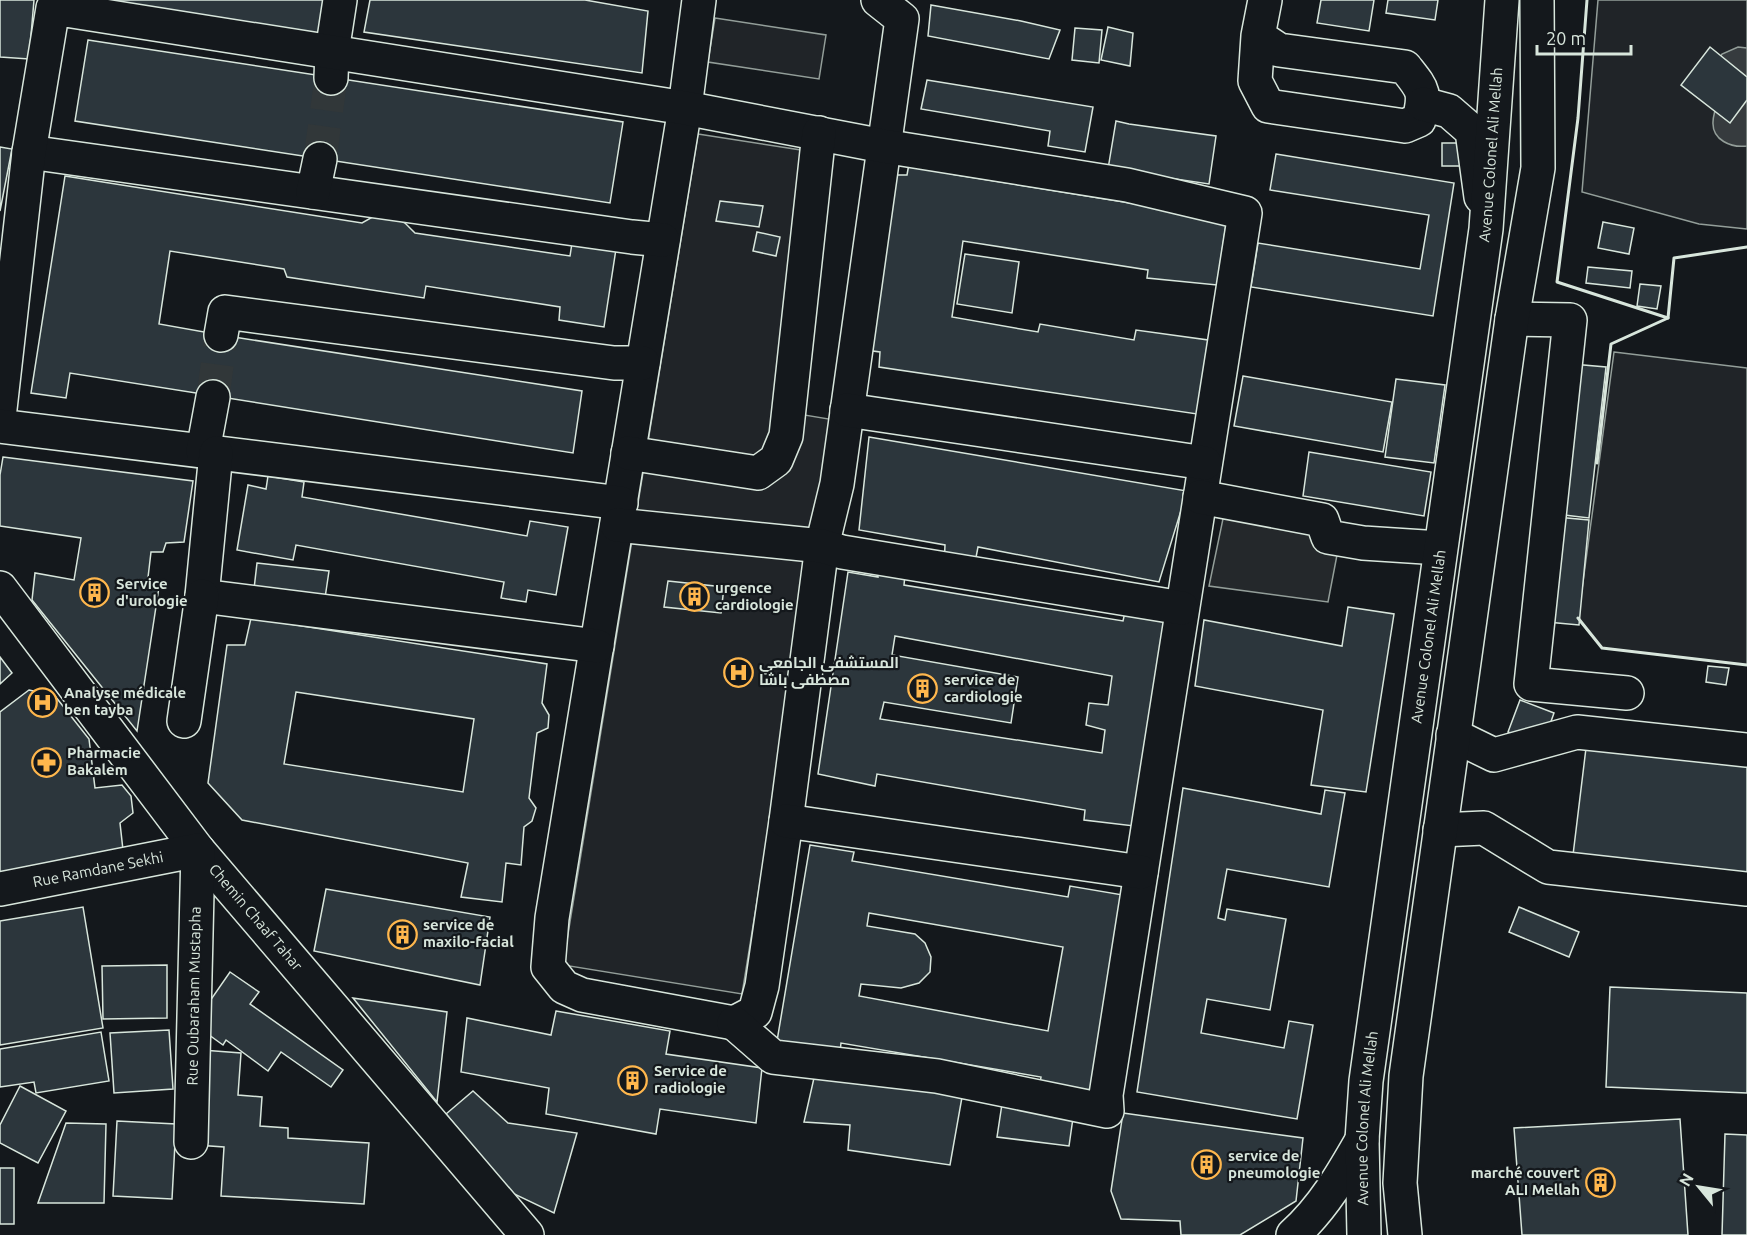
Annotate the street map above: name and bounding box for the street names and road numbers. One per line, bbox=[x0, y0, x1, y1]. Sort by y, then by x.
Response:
street label: Avenue Colonel Ali Mellah bbox=[1475, 67, 1505, 243]
street label: Avenue Colonel Ali Mellah bbox=[1407, 549, 1449, 724]
street label: Rue Ramdane Sekhi bbox=[31, 848, 165, 890]
street label: Chemin Chaaf Tahar bbox=[206, 860, 306, 974]
street label: Rue Oubaraham Mustapha bbox=[183, 906, 204, 1086]
street label: Avenue Colonel Ali Mellah bbox=[1353, 1030, 1381, 1206]

